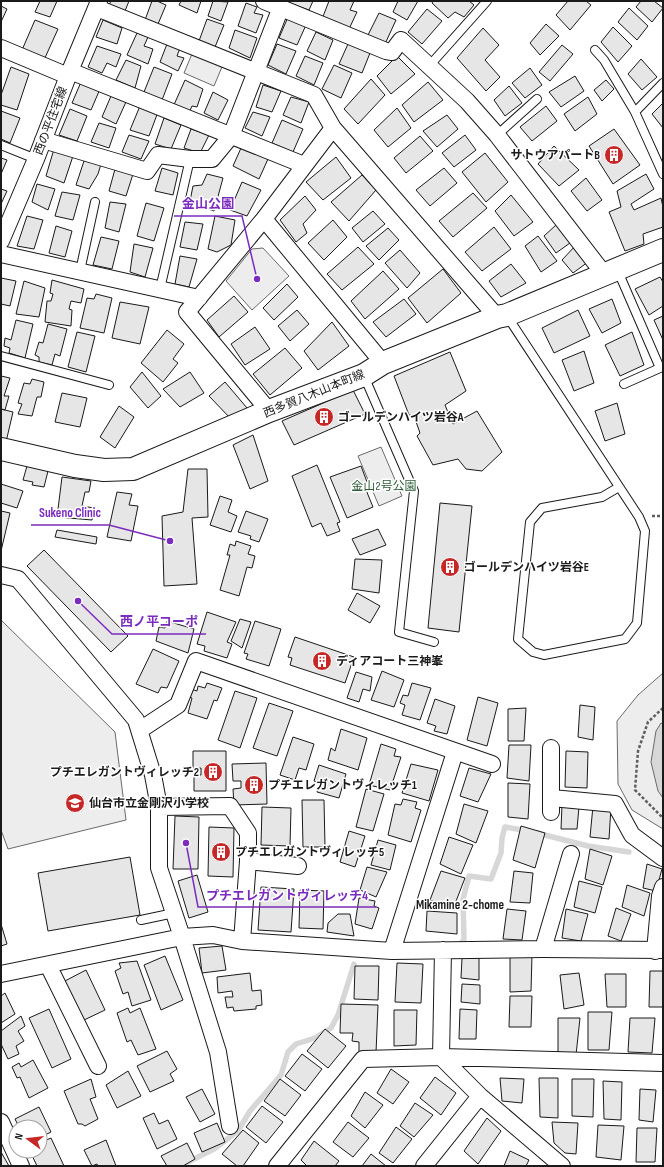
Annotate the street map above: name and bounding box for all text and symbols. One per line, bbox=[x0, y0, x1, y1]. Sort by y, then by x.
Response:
street label: 西の平住宅線 bbox=[31, 85, 71, 157]
building icon: サトウアパートB bbox=[603, 144, 625, 166]
place label: サトウアパートB bbox=[511, 148, 600, 163]
callout: 金山公園 bbox=[174, 191, 242, 216]
text: 金山公園 bbox=[182, 196, 234, 212]
street label: 西多賀八木山本町線 bbox=[261, 367, 367, 421]
building icon: ゴールデンハイツ岩谷A bbox=[313, 406, 335, 428]
place label: ゴールデンハイツ岩谷A bbox=[338, 410, 464, 425]
park label: 金山2号公園 bbox=[352, 479, 416, 494]
callout: Sukeno Clinic bbox=[31, 500, 109, 525]
text: Sukeno Clinic bbox=[39, 505, 101, 521]
building icon: ゴールデンハイツ岩谷E bbox=[439, 556, 461, 578]
place label: ゴールデンハイツ岩谷E bbox=[464, 560, 589, 575]
callout: 西ノ平コーポ bbox=[112, 609, 206, 634]
text: 西ノ平コーポ bbox=[120, 614, 198, 630]
building icon: ディアコート三神峯 bbox=[311, 650, 333, 672]
place label: ディアコート三神峯 bbox=[336, 654, 443, 669]
building icon: プチエレガントヴィレッチ2 bbox=[202, 761, 224, 783]
place label: プチエレガントヴィレッチ2 bbox=[50, 765, 199, 780]
building icon: プチエレガントヴィレッチ1 bbox=[243, 774, 265, 796]
place label: プチエレガントヴィレッチ1 bbox=[268, 778, 417, 793]
school or university icon: 仙台市立金剛沢小学校 bbox=[64, 792, 86, 814]
place label: 仙台市立金剛沢小学校 bbox=[89, 796, 209, 811]
building icon: プチエレガントヴィレッチ5 bbox=[210, 841, 232, 863]
place label: プチエレガントヴィレッチ5 bbox=[235, 845, 384, 860]
callout: プチエレガントヴィレッチ4 bbox=[198, 882, 376, 907]
text: プチエレガントヴィレッチ4 bbox=[206, 888, 368, 904]
district label: Mikamine 2-chome bbox=[416, 897, 504, 913]
north arrow bbox=[8, 1119, 48, 1159]
text: N bbox=[12, 1132, 26, 1141]

